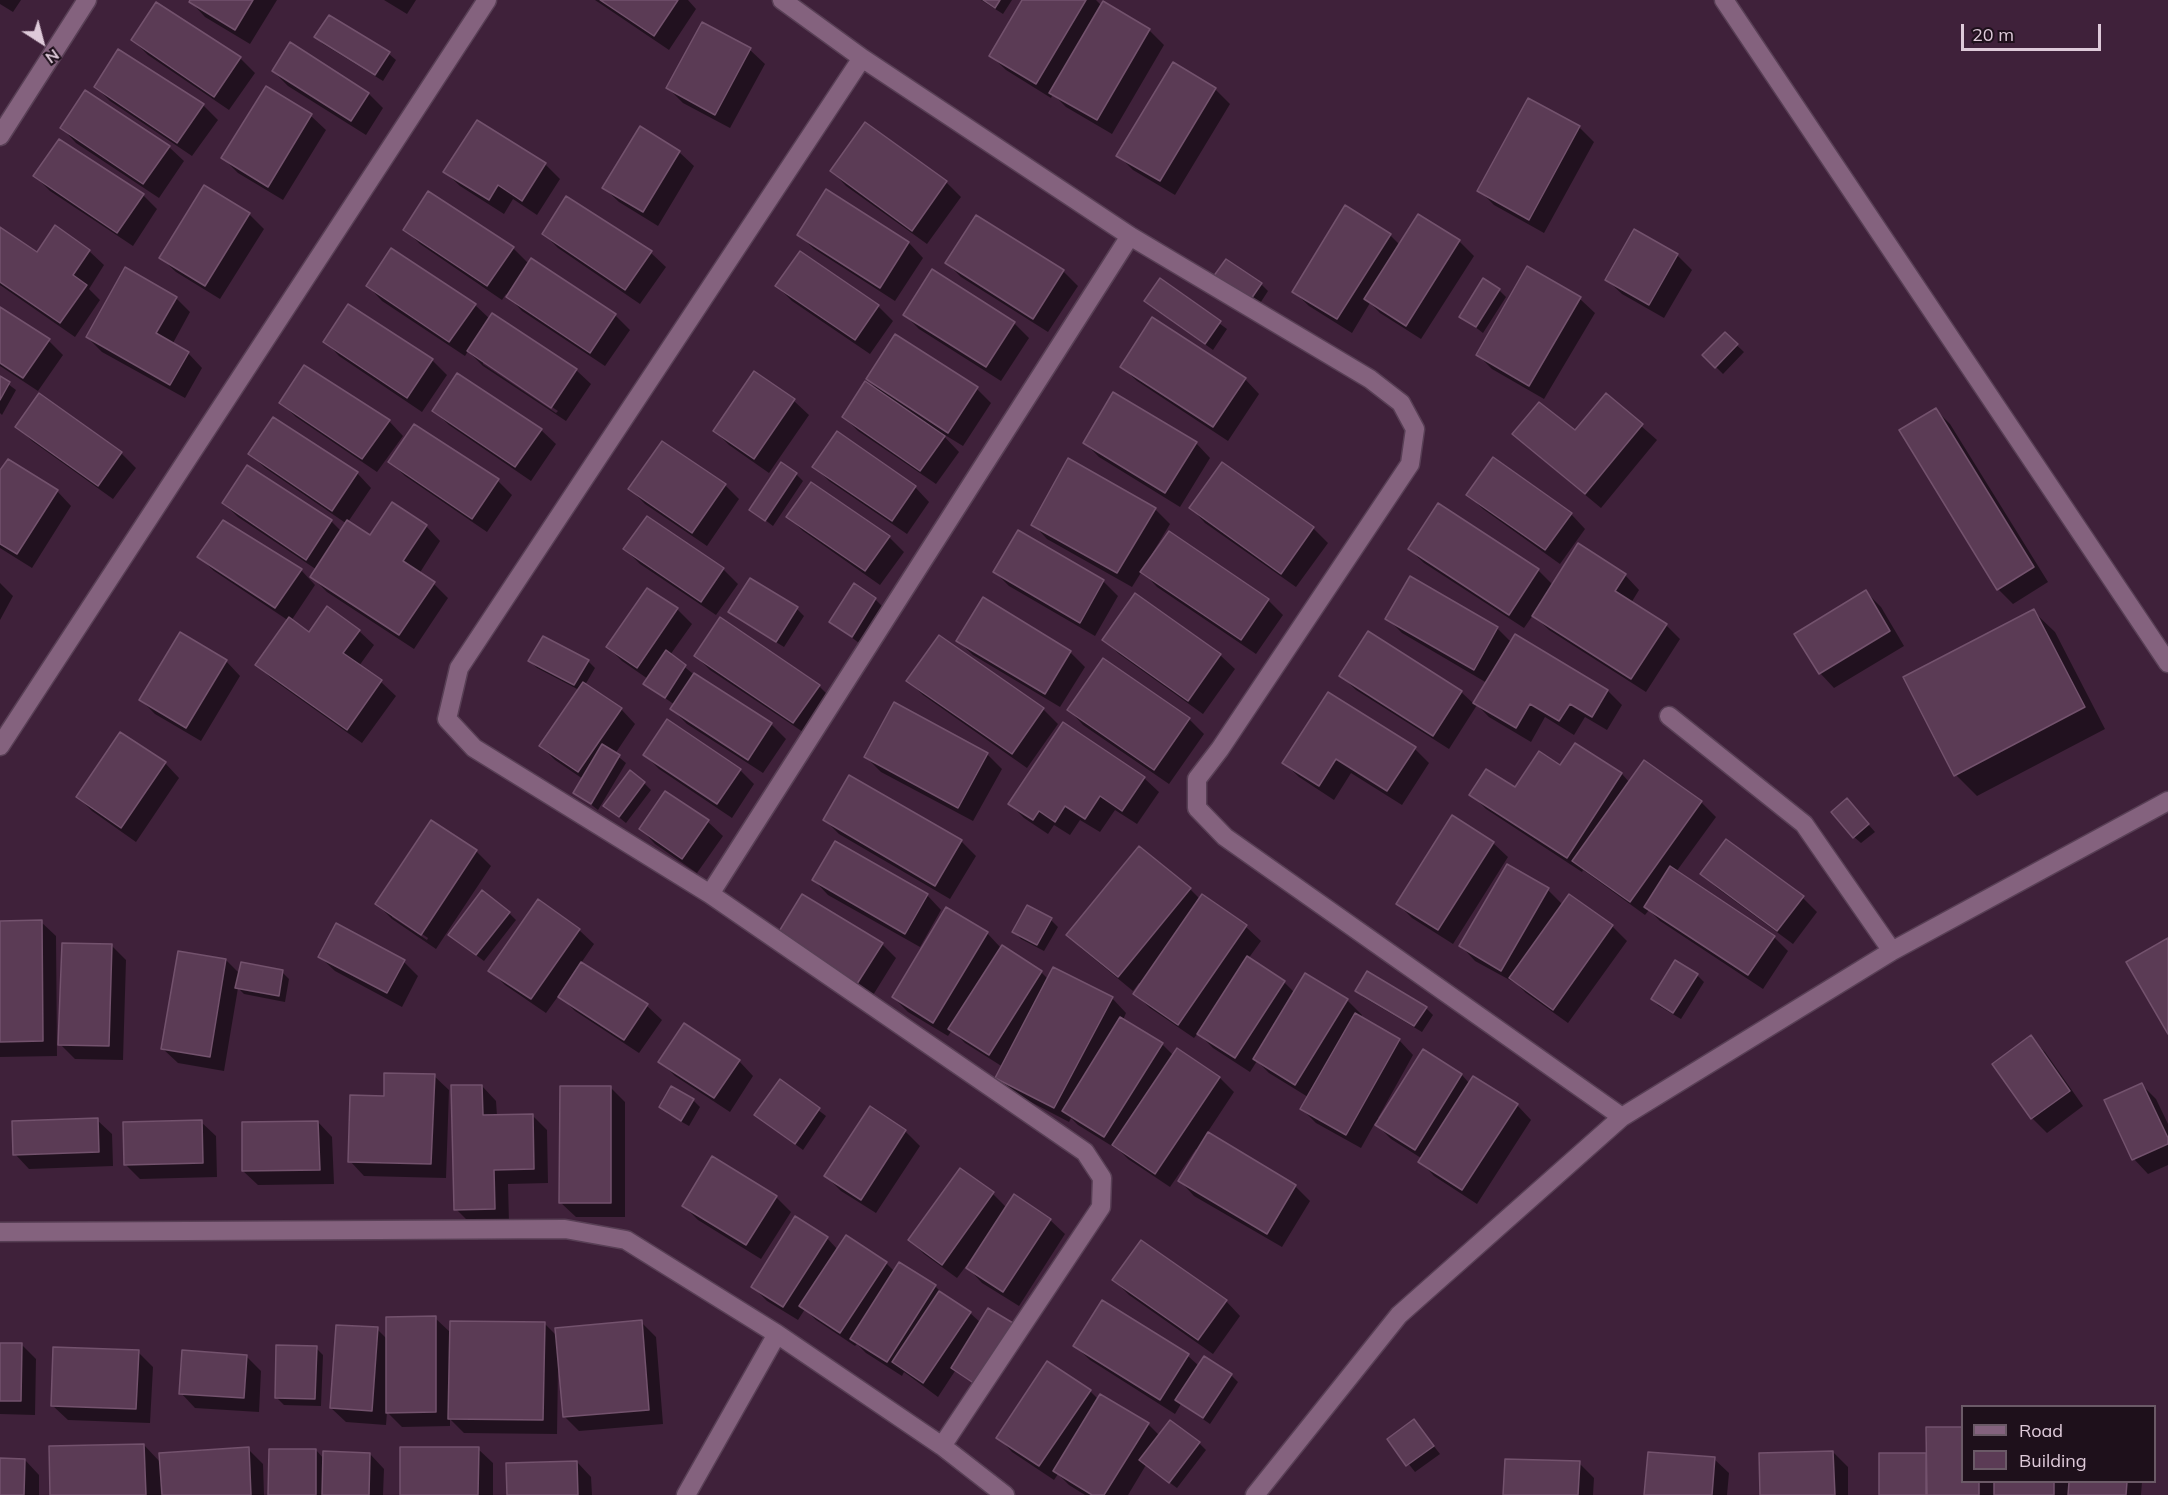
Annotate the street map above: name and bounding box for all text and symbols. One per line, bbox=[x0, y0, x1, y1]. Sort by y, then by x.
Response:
north arrow bbox=[12, 12, 72, 72]
scale bar bbox=[1964, 12, 2104, 50]
text: 20 m bbox=[1972, 23, 2014, 46]
text: N bbox=[42, 45, 63, 68]
legend bbox=[1961, 1405, 2156, 1483]
text: Road bbox=[2019, 1419, 2063, 1442]
text: Building bbox=[2019, 1449, 2087, 1472]

